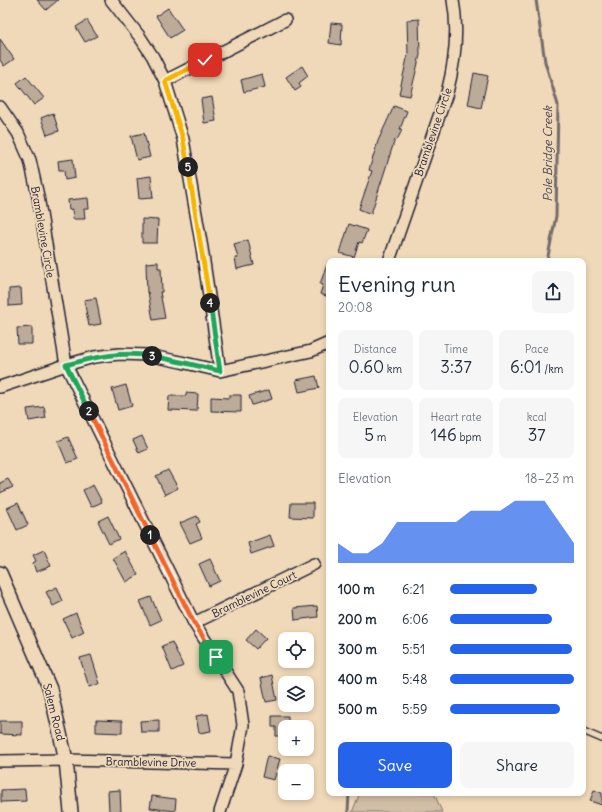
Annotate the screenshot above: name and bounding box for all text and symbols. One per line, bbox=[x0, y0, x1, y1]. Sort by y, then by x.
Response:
pin bbox=[188, 43, 222, 77]
icon: check bbox=[194, 49, 216, 71]
street label: Bramblevine Circle bbox=[411, 86, 455, 178]
water label: Pole Bridge Creek bbox=[540, 105, 555, 202]
pin: 5 bbox=[178, 157, 198, 177]
text: 5 bbox=[185, 160, 191, 174]
street label: Bramblevine Circle bbox=[28, 185, 58, 279]
text: Evening run bbox=[338, 270, 456, 298]
button: share bbox=[532, 271, 574, 313]
pin: 4 bbox=[200, 293, 220, 313]
text: 4 bbox=[207, 296, 213, 310]
text: 20:08 bbox=[338, 299, 373, 316]
text: Distance bbox=[354, 342, 397, 356]
text: Time bbox=[444, 342, 468, 356]
text: Pace bbox=[525, 342, 549, 356]
pin: 3 bbox=[142, 346, 162, 366]
text: 3 bbox=[149, 349, 155, 363]
text: 0.60 bbox=[349, 356, 384, 378]
text: 3:37 bbox=[440, 356, 472, 378]
text: 6:01 bbox=[510, 356, 542, 378]
text: km bbox=[384, 362, 402, 376]
text: /km bbox=[542, 362, 563, 376]
pin: 2 bbox=[79, 401, 99, 421]
text: 2 bbox=[86, 404, 92, 418]
text: Elevation bbox=[353, 410, 398, 424]
text: Heart rate bbox=[430, 410, 482, 424]
text: kcal bbox=[527, 410, 547, 424]
text: 5 bbox=[364, 424, 374, 446]
text: 146 bbox=[430, 424, 457, 446]
text: 37 bbox=[528, 424, 546, 446]
text: m bbox=[374, 430, 386, 444]
text: bpm bbox=[457, 430, 481, 444]
text: Elevation bbox=[338, 470, 391, 487]
text: 18–23 m bbox=[525, 470, 574, 487]
pin: 1 bbox=[140, 525, 160, 545]
text: 1 bbox=[148, 528, 152, 542]
street label: Bramblevine Court bbox=[209, 567, 299, 621]
text: 100 m bbox=[338, 581, 375, 598]
text: 6:21 bbox=[402, 581, 425, 598]
text: 200 m bbox=[338, 611, 377, 628]
text: 6:06 bbox=[402, 611, 429, 628]
map controls bbox=[278, 632, 314, 800]
button: locate bbox=[278, 632, 314, 668]
pin bbox=[199, 640, 233, 674]
text: 300 m bbox=[338, 641, 377, 658]
text: 5:51 bbox=[402, 641, 425, 658]
icon: arrive bbox=[205, 646, 227, 668]
text: 400 m bbox=[338, 671, 377, 688]
text: 5:48 bbox=[402, 671, 427, 688]
button: layers bbox=[278, 676, 314, 712]
street label: Salem Road bbox=[40, 682, 68, 743]
text: 500 m bbox=[338, 701, 377, 718]
text: 5:59 bbox=[402, 701, 427, 718]
button: + bbox=[278, 720, 314, 756]
button: Save bbox=[338, 742, 452, 788]
button: Share bbox=[460, 742, 574, 788]
street label: Bramblevine Drive bbox=[106, 754, 197, 770]
button: − bbox=[278, 764, 314, 800]

